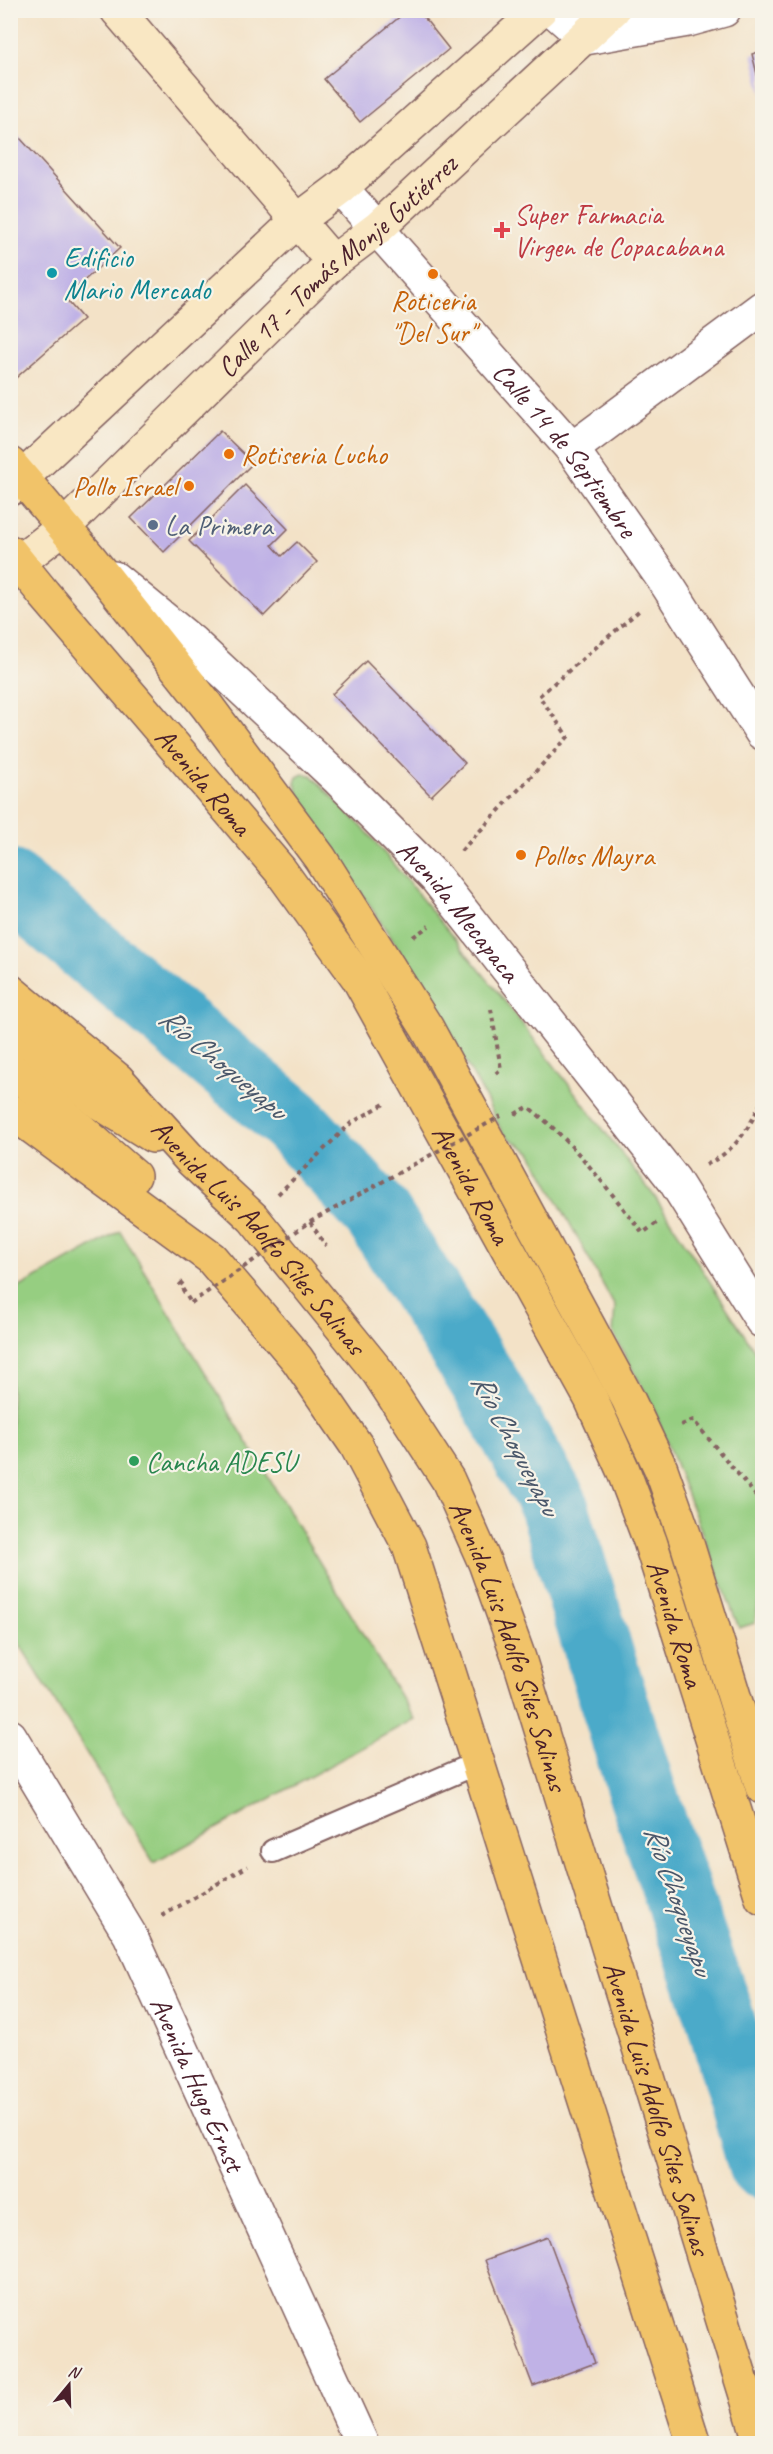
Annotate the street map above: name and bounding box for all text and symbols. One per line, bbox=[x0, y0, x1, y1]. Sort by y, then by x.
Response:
street label: Calle 17 - Tomás Monje Gutiérrez bbox=[209, 145, 465, 384]
place label: Super Farmacia Virgen de Copacabana bbox=[514, 197, 725, 264]
marker: Super Farmacia Virgen de Copacabana bbox=[495, 223, 509, 237]
place label: Edificio Mario Mercado bbox=[64, 240, 212, 307]
marker: Edificio Mario Mercado bbox=[45, 266, 59, 280]
marker: Roticeria "Del Sur" bbox=[426, 267, 440, 281]
place label: Roticeria "Del Sur" bbox=[391, 283, 481, 350]
street label: Calle 14 de Septiembre bbox=[486, 355, 647, 545]
place label: Rotiseria Lucho bbox=[241, 437, 389, 472]
marker: Rotiseria Lucho bbox=[222, 447, 236, 461]
place label: Pollo Israel bbox=[73, 469, 182, 504]
marker: Pollo Israel bbox=[182, 479, 196, 493]
place label: La Primera bbox=[165, 508, 274, 543]
marker: La Primera bbox=[146, 518, 160, 532]
street label: Avenida Roma bbox=[148, 720, 261, 843]
street label: Avenida Mecapaca bbox=[390, 832, 529, 990]
place label: Pollos Mayra bbox=[533, 838, 656, 873]
marker: Pollos Mayra bbox=[514, 848, 528, 862]
water label: Río Choqueyapu bbox=[151, 999, 298, 1130]
street label: Avenida Luis Adolfo Siles Salinas bbox=[144, 1111, 376, 1363]
street label: Avenida Roma bbox=[425, 1118, 520, 1251]
water label: Río Choqueyapu bbox=[463, 1367, 571, 1525]
place label: Cancha ADESU bbox=[146, 1444, 300, 1479]
marker: Cancha ADESU bbox=[127, 1454, 141, 1468]
street label: Avenida Luis Adolfo Siles Salinas bbox=[442, 1495, 577, 1797]
street label: Avenida Roma bbox=[640, 1556, 713, 1693]
water label: Río Choqueyapu bbox=[636, 1820, 723, 1983]
street label: Avenida Luis Adolfo Siles Salinas bbox=[596, 1957, 720, 2262]
street label: Avenida Hugo Ernst bbox=[143, 1991, 254, 2179]
north arrow bbox=[39, 2355, 99, 2415]
text: N bbox=[66, 2361, 84, 2384]

